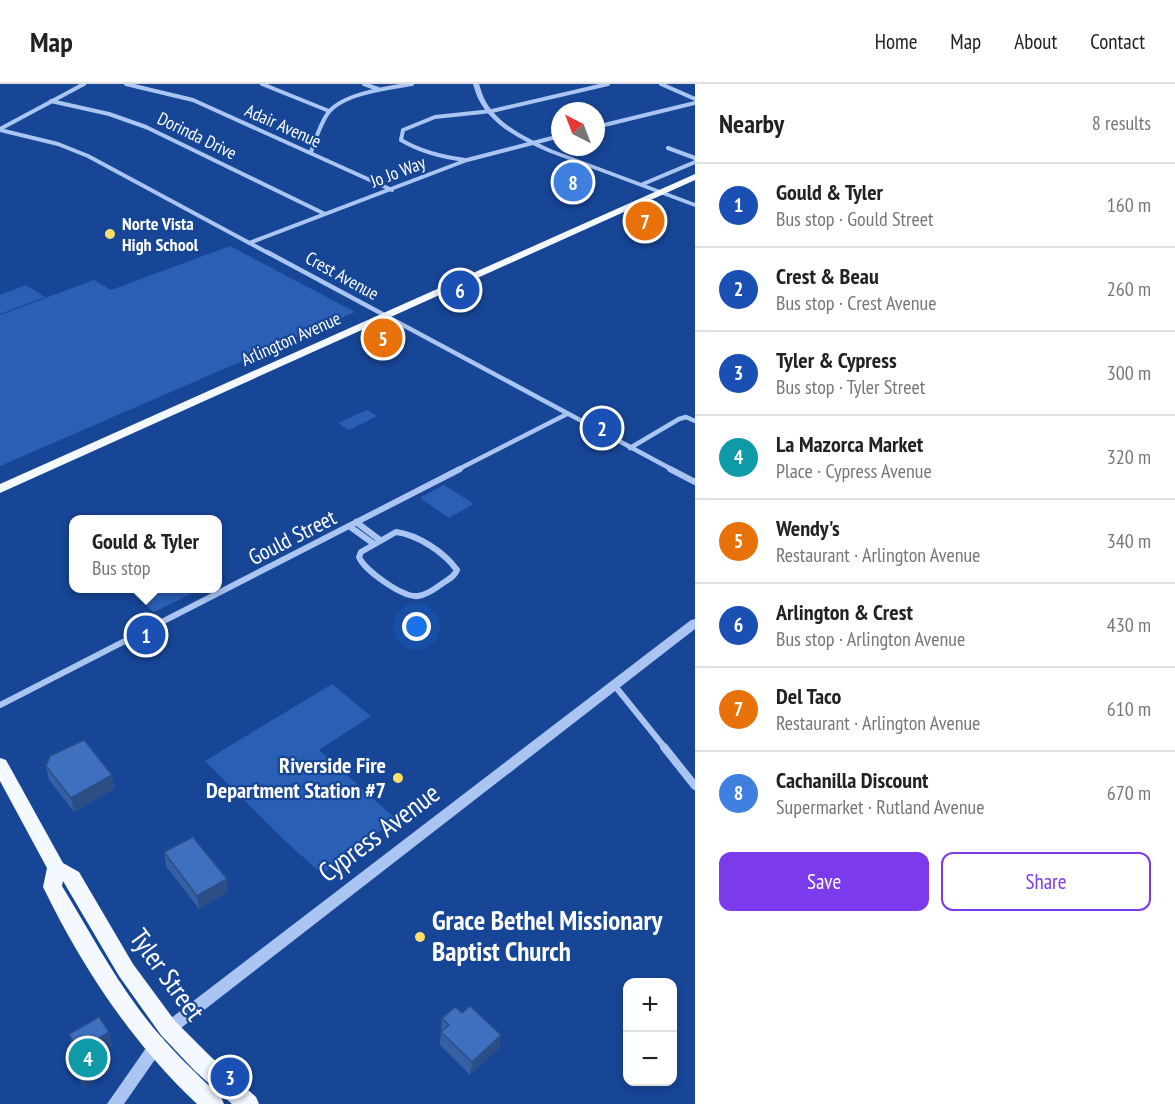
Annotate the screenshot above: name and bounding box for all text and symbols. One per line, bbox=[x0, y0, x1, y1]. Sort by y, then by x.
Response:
text: Map bbox=[30, 23, 73, 60]
text: Home bbox=[875, 28, 917, 55]
text: Map bbox=[950, 28, 981, 55]
text: About bbox=[1014, 28, 1057, 55]
text: Contact bbox=[1090, 28, 1145, 55]
street label: Adair Avenue bbox=[241, 99, 325, 153]
north arrow bbox=[551, 102, 605, 156]
street label: Dorinda Drive bbox=[154, 106, 241, 165]
text: Nearby bbox=[719, 107, 784, 140]
text: 8 results bbox=[1092, 110, 1151, 136]
street label: Jo Jo Way bbox=[366, 150, 429, 193]
pin: 8 bbox=[554, 160, 592, 204]
text: Gould & Tyler bbox=[776, 178, 883, 206]
text: 1 bbox=[734, 192, 743, 218]
text: 160 m bbox=[1107, 192, 1151, 218]
pin: 7 bbox=[626, 198, 664, 244]
text: Bus stop · Gould Street bbox=[776, 206, 933, 232]
place label: Norte Vista High School bbox=[122, 212, 199, 256]
marker: Norte Vista High School bbox=[103, 227, 117, 241]
street label: Crest Avenue bbox=[302, 246, 383, 305]
text: Crest & Beau bbox=[776, 262, 879, 290]
pin: 6 bbox=[440, 268, 480, 312]
text: 2 bbox=[734, 276, 743, 302]
text: 260 m bbox=[1107, 276, 1151, 302]
text: Bus stop · Crest Avenue bbox=[776, 290, 936, 316]
street label: Arlington Avenue bbox=[237, 306, 344, 371]
pin: 5 bbox=[364, 316, 403, 360]
text: Tyler & Cypress bbox=[776, 346, 897, 374]
text: 3 bbox=[734, 360, 743, 386]
text: 300 m bbox=[1107, 360, 1151, 386]
text: Bus stop · Tyler Street bbox=[776, 374, 925, 400]
pin: 2 bbox=[582, 406, 622, 450]
text: La Mazorca Market bbox=[776, 430, 923, 458]
text: 4 bbox=[734, 444, 743, 470]
text: 320 m bbox=[1107, 444, 1151, 470]
text: Place · Cypress Avenue bbox=[776, 458, 932, 484]
street label: Gould Street bbox=[243, 503, 341, 571]
text: Wendy's bbox=[776, 514, 840, 542]
popup bbox=[69, 515, 222, 593]
text: Gould & Tyler bbox=[92, 527, 199, 555]
text: 5 bbox=[734, 528, 743, 554]
text: 340 m bbox=[1107, 528, 1151, 554]
text: Restaurant · Arlington Avenue bbox=[776, 542, 980, 568]
text: Bus stop bbox=[92, 555, 151, 581]
text: Arlington & Crest bbox=[776, 598, 913, 626]
pin: 1 bbox=[126, 612, 166, 658]
your location bbox=[402, 612, 431, 641]
text: 6 bbox=[734, 612, 743, 638]
text: 430 m bbox=[1107, 612, 1151, 638]
text: Bus stop · Arlington Avenue bbox=[776, 626, 965, 652]
text: Del Taco bbox=[776, 682, 841, 710]
text: 7 bbox=[734, 696, 743, 722]
text: 610 m bbox=[1107, 696, 1151, 722]
text: Restaurant · Arlington Avenue bbox=[776, 710, 980, 736]
place label: Riverside Fire Department Station #7 bbox=[206, 751, 386, 804]
text: Cachanilla Discount bbox=[776, 766, 928, 794]
marker: Riverside Fire Department Station #7 bbox=[391, 771, 405, 785]
street label: Cypress Avenue bbox=[311, 775, 446, 889]
text: 8 bbox=[734, 780, 743, 806]
text: 670 m bbox=[1107, 780, 1151, 806]
text: Supermarket · Rutland Avenue bbox=[776, 794, 984, 820]
button: Save bbox=[719, 852, 929, 911]
button: Share bbox=[941, 852, 1151, 911]
place label: Grace Bethel Missionary Baptist Church bbox=[432, 903, 663, 968]
street label: Tyler Street bbox=[123, 922, 213, 1028]
marker: Grace Bethel Missionary Baptist Church bbox=[413, 930, 427, 944]
map controls bbox=[623, 978, 677, 1086]
button: + bbox=[623, 978, 677, 1032]
button: − bbox=[623, 1032, 677, 1086]
pin: 4 bbox=[68, 1036, 107, 1080]
pin: 3 bbox=[210, 1054, 250, 1100]

